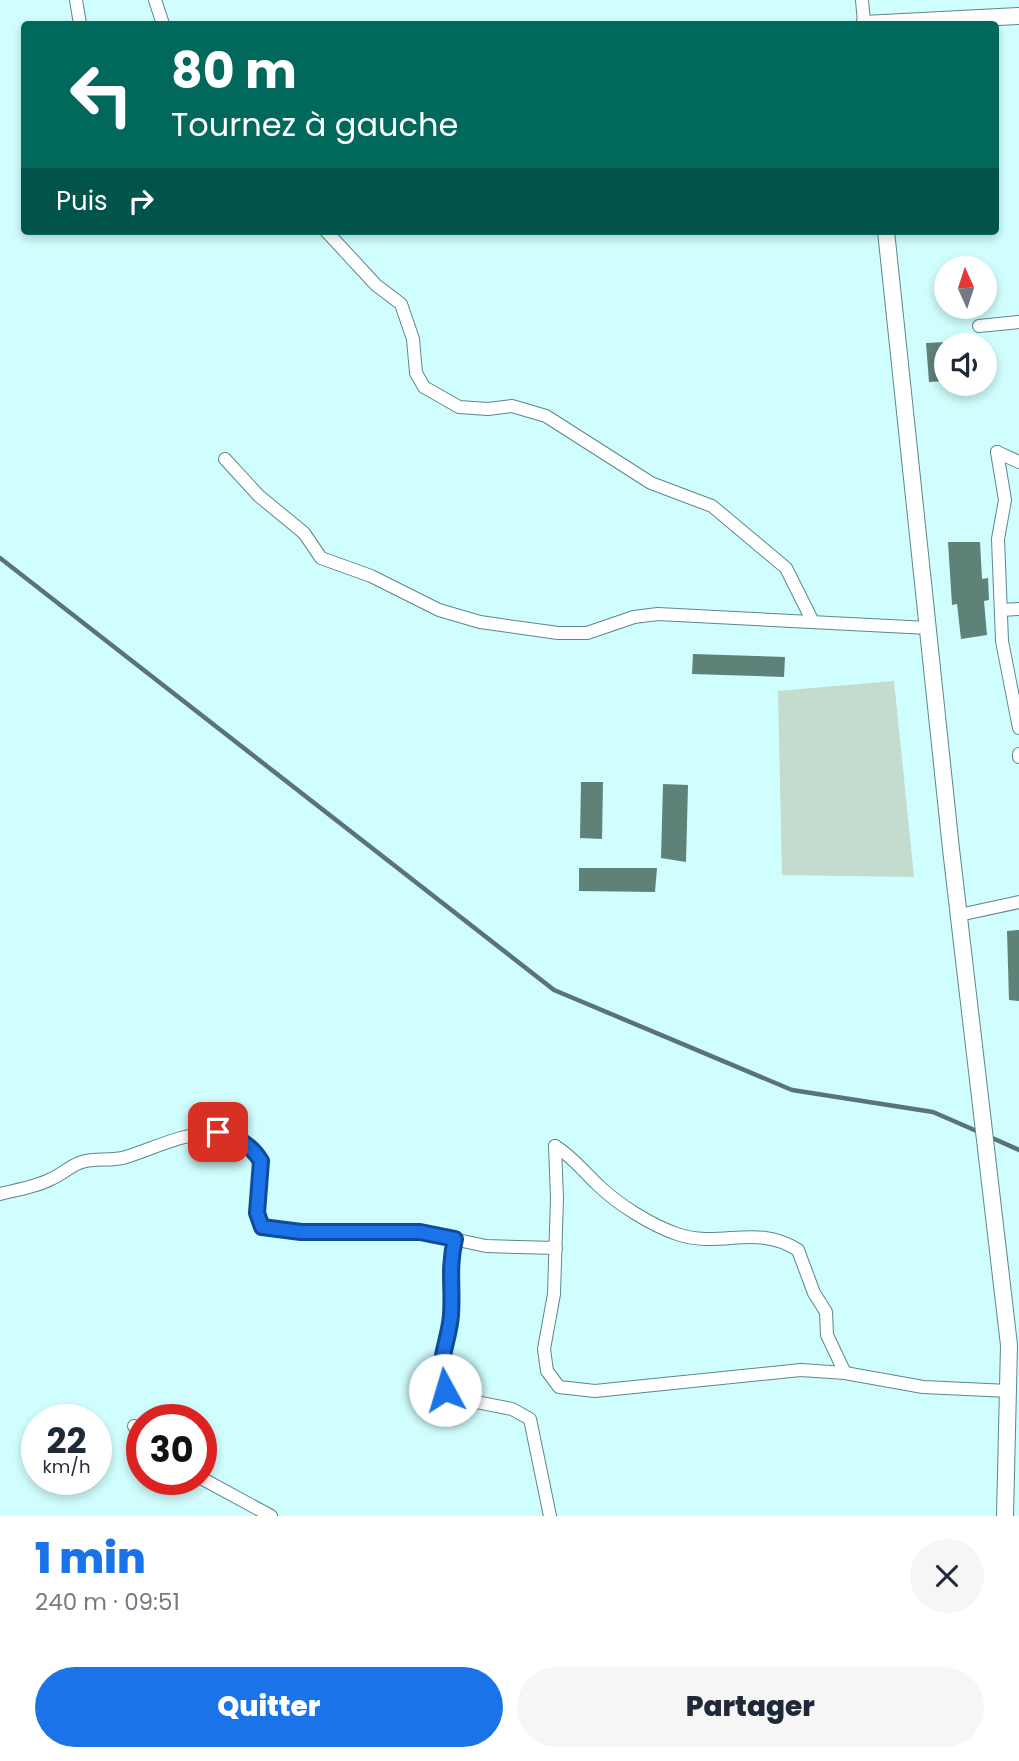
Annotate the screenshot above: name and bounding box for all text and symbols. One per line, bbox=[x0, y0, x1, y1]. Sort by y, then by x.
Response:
text: 80 m bbox=[171, 37, 297, 105]
icon: left bbox=[56, 49, 147, 140]
text: Tournez à gauche bbox=[171, 102, 458, 147]
icon: right bbox=[122, 182, 160, 220]
text: Puis bbox=[56, 183, 108, 219]
north arrow bbox=[934, 256, 998, 318]
map controls bbox=[934, 256, 997, 396]
button: sound bbox=[934, 333, 997, 396]
pin bbox=[188, 1102, 248, 1162]
icon: arrive bbox=[199, 1113, 237, 1151]
position arrow bbox=[408, 1353, 482, 1427]
speed limit sign: 30 bbox=[126, 1404, 217, 1495]
text: 22 bbox=[47, 1416, 86, 1465]
text: km/h bbox=[43, 1454, 90, 1479]
text: 1 min bbox=[35, 1529, 146, 1588]
button: close bbox=[910, 1539, 984, 1613]
text: 240 m · 09:51 bbox=[35, 1586, 180, 1618]
button: Quitter bbox=[35, 1667, 503, 1747]
button: Partager bbox=[517, 1667, 984, 1747]

